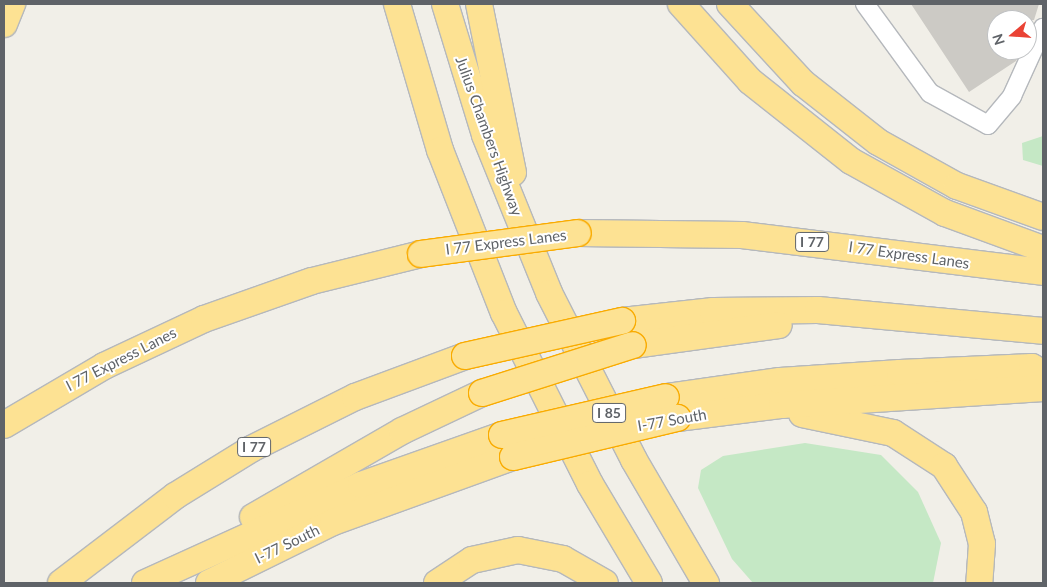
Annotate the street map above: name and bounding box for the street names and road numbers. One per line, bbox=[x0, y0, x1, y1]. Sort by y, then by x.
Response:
street label: Julius Chambers Highway bbox=[452, 54, 526, 218]
street label: I 77 Express Lanes bbox=[445, 226, 567, 258]
road number: I 77 bbox=[794, 230, 830, 253]
street label: I 77 Express Lanes bbox=[848, 238, 970, 272]
street label: I 77 Express Lanes bbox=[63, 323, 179, 395]
road number: I 85 bbox=[592, 402, 626, 424]
street label: I-77 South bbox=[636, 405, 708, 435]
road number: I 77 bbox=[236, 436, 272, 458]
street label: I-77 South bbox=[252, 521, 322, 567]

